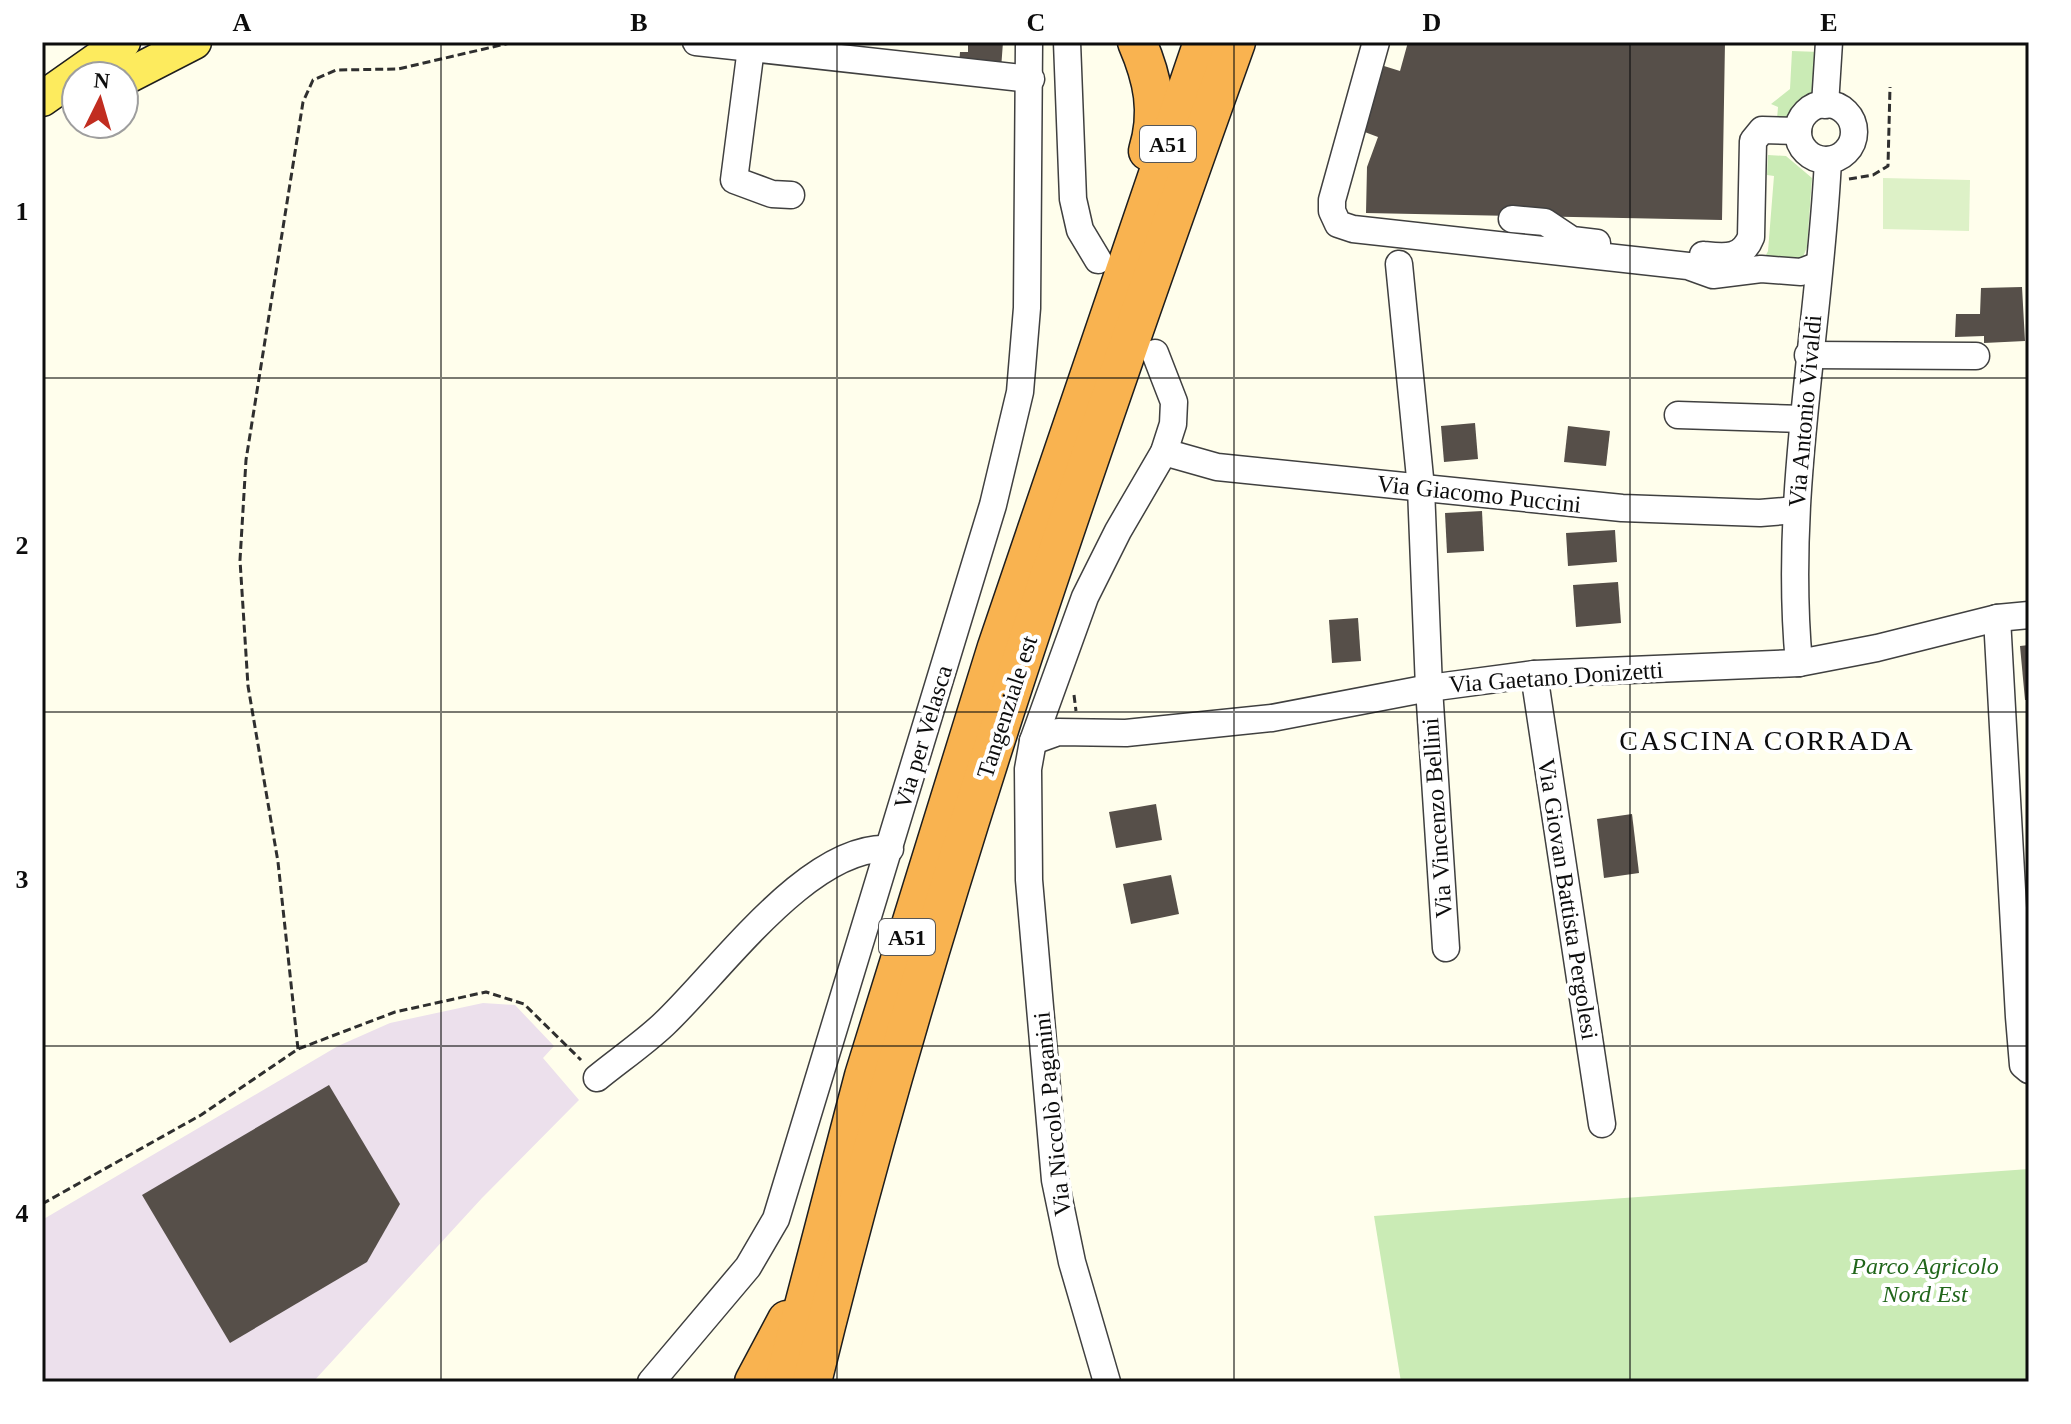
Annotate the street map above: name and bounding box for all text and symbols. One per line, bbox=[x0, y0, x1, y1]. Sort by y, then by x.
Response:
text: A bbox=[233, 8, 252, 37]
text: B bbox=[630, 8, 648, 37]
text: C bbox=[1027, 8, 1045, 37]
text: D bbox=[1423, 8, 1441, 37]
text: E bbox=[1820, 8, 1838, 37]
north arrow bbox=[60, 60, 140, 140]
text: N bbox=[93, 67, 111, 94]
road number: A51 bbox=[1140, 126, 1196, 162]
text: 1 bbox=[16, 197, 29, 226]
street label: Via Antonio Vivaldi bbox=[1784, 314, 1826, 508]
street label: Via Giacomo Puccini bbox=[1376, 470, 1583, 518]
text: 2 bbox=[16, 531, 29, 560]
street label: Tangenziale est bbox=[972, 632, 1042, 782]
street label: Via Gaetano Donizetti bbox=[1448, 657, 1664, 697]
street label: Via per Velasca bbox=[889, 662, 957, 812]
street label: Via Vincenzo Bellini bbox=[1417, 717, 1457, 919]
district label: CASCINA CORRADA bbox=[1619, 725, 1915, 756]
street label: Via Giovan Battista Pergolesi bbox=[1533, 757, 1603, 1042]
text: 3 bbox=[16, 865, 29, 894]
road number: A51 bbox=[879, 919, 935, 955]
street label: Via Niccolò Paganini bbox=[1028, 1010, 1076, 1217]
text: 4 bbox=[16, 1199, 29, 1228]
park label: Parco Agricolo Nord Est bbox=[1850, 1253, 1999, 1307]

